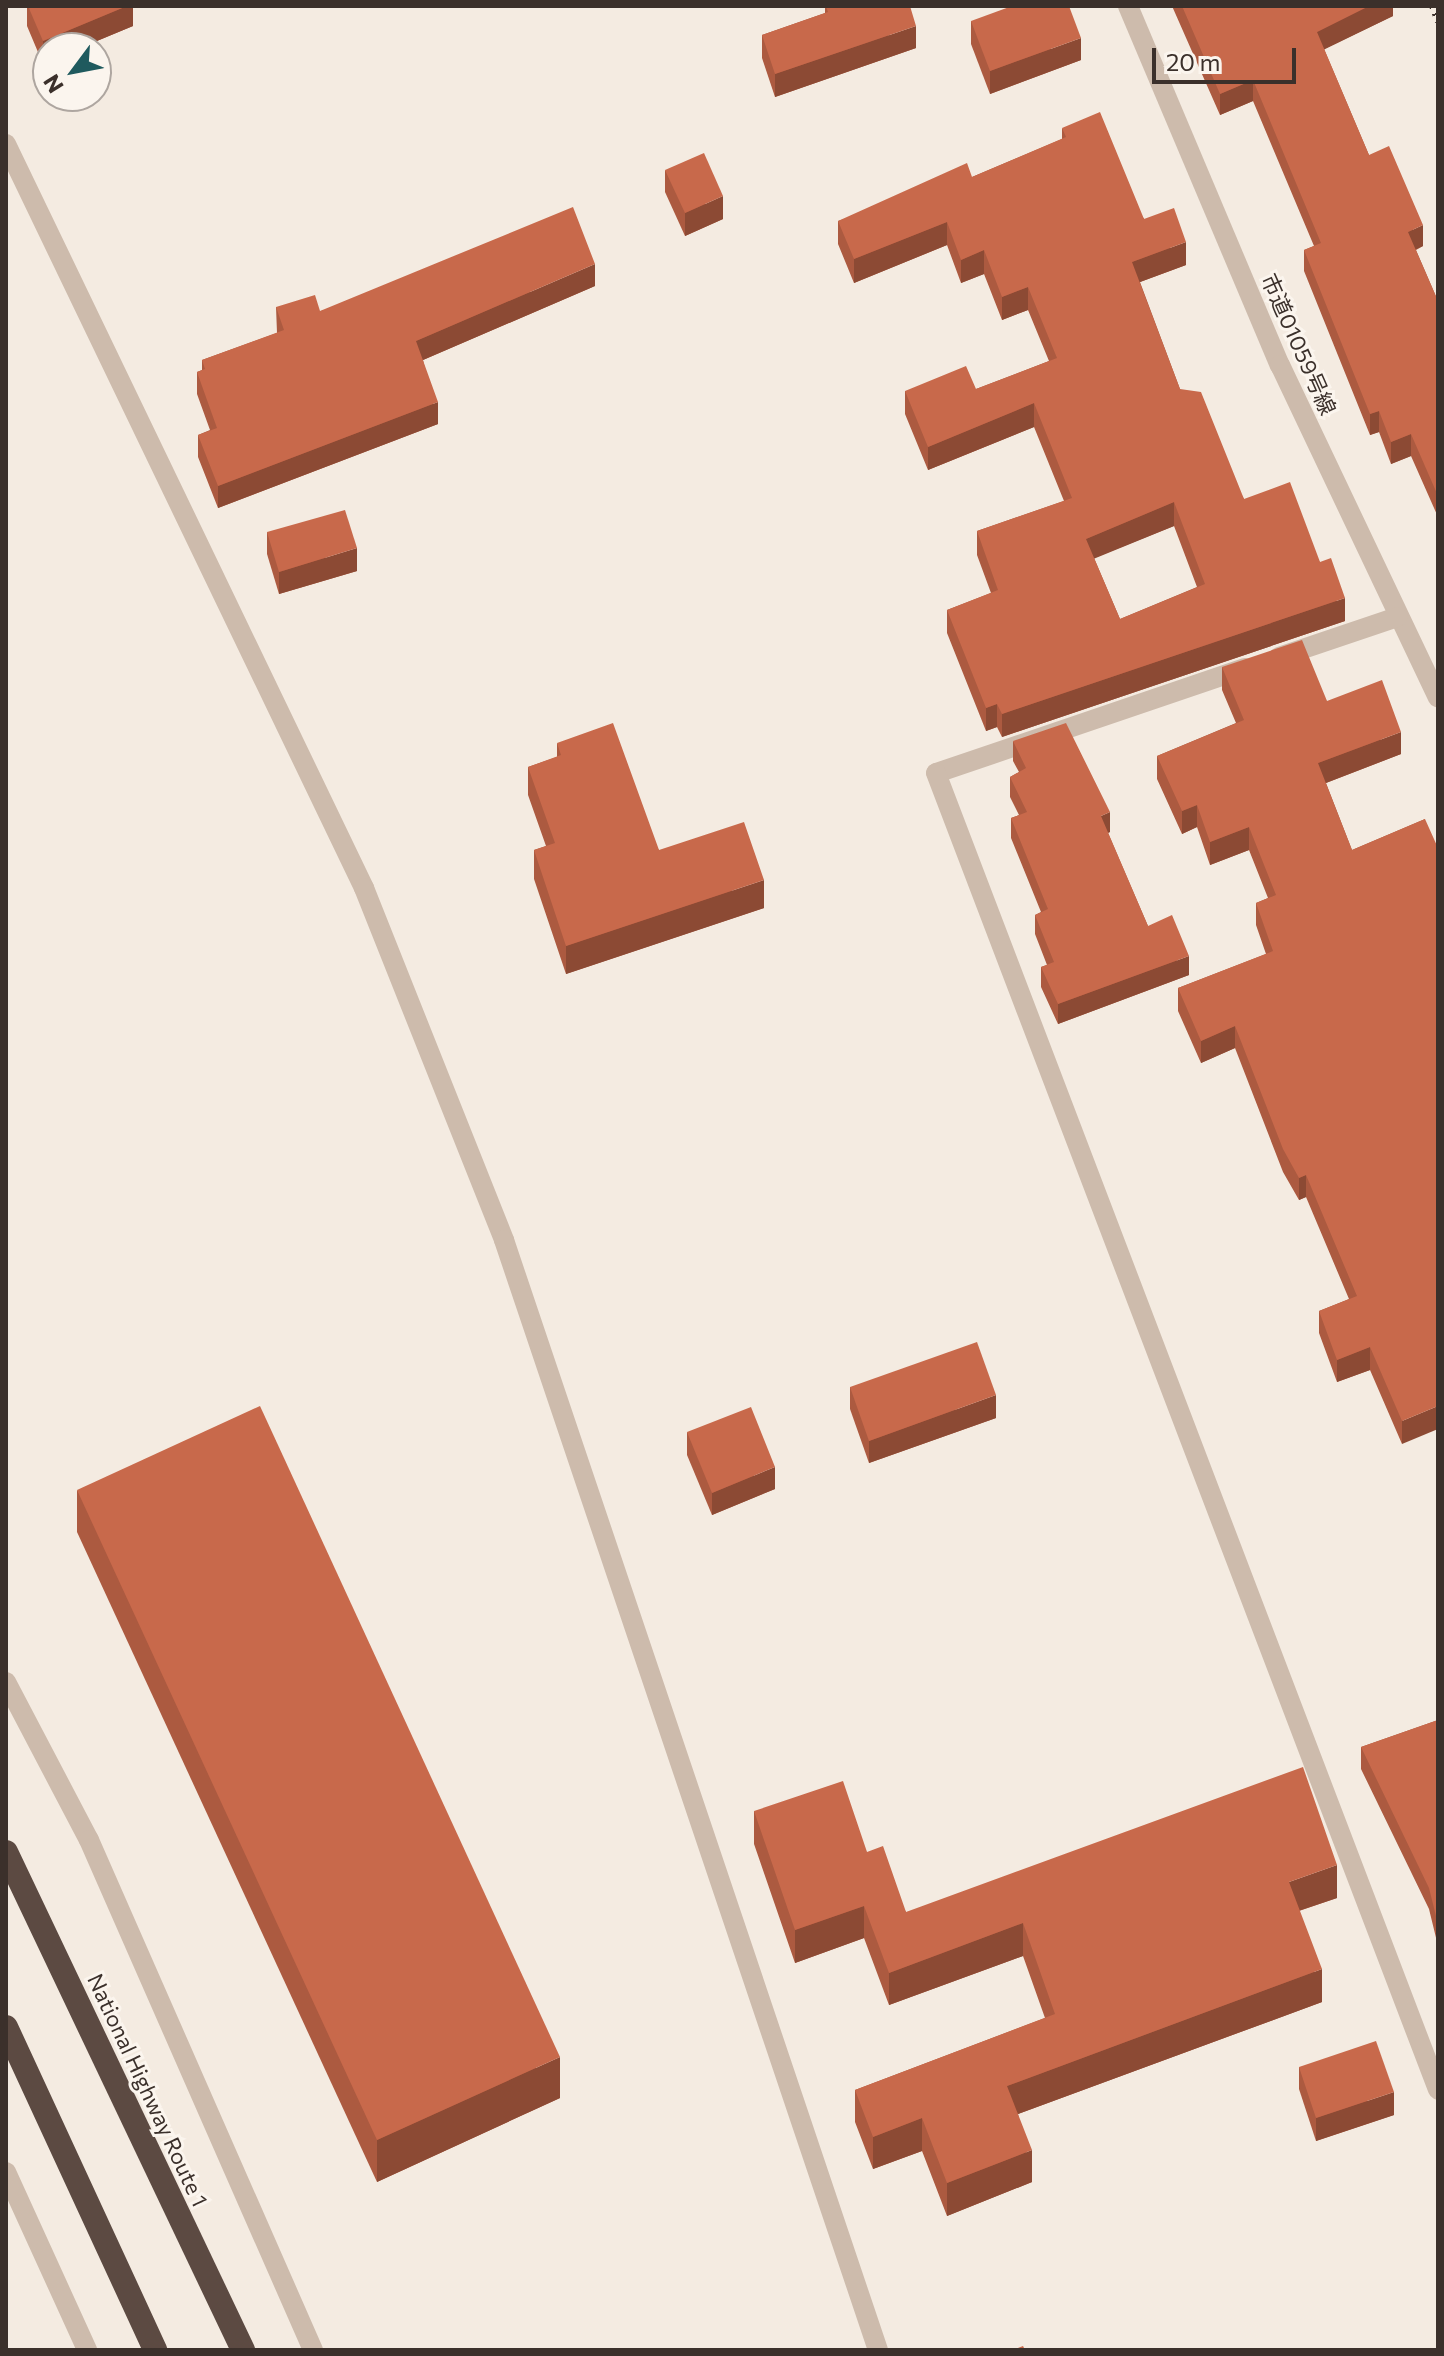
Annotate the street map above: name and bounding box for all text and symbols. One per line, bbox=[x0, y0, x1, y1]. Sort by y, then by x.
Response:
north arrow bbox=[32, 32, 112, 112]
scale bar bbox=[1156, 32, 1300, 82]
text: 20 m bbox=[1166, 47, 1220, 76]
text: N bbox=[37, 70, 69, 98]
street label: 市道01059号線 bbox=[1256, 269, 1342, 419]
street label: National Highway Route 1 bbox=[82, 1969, 214, 2211]

